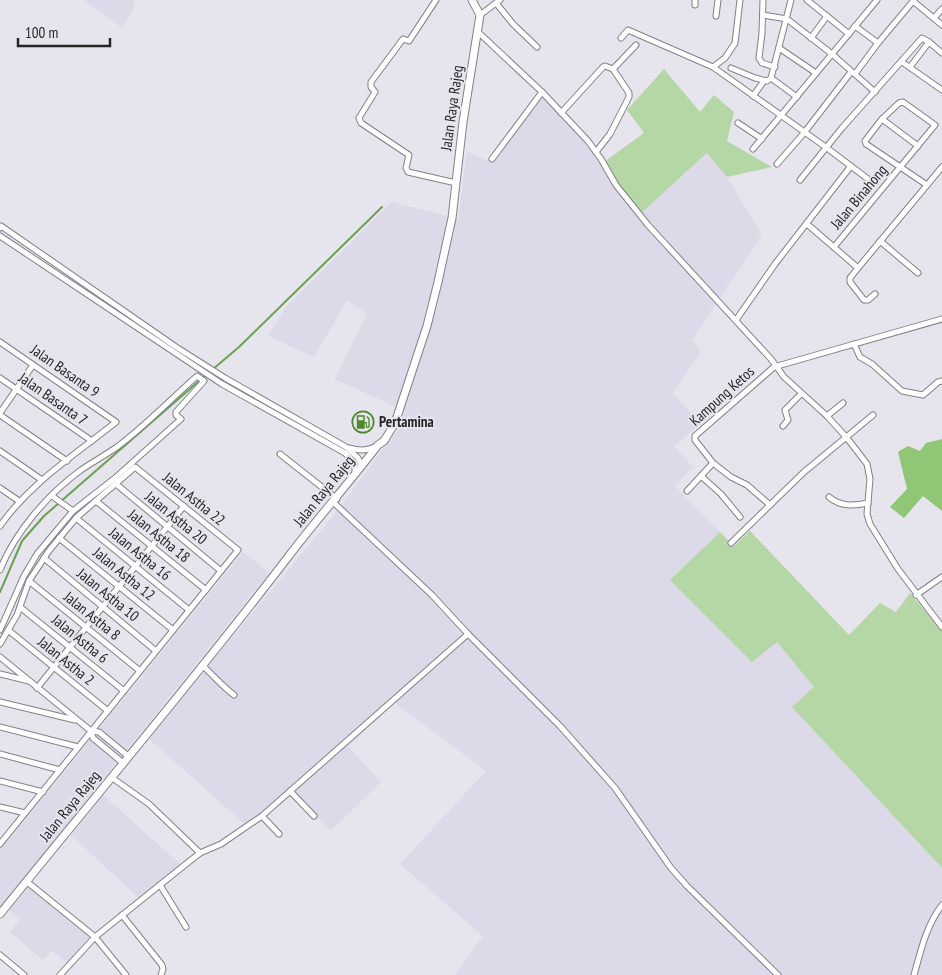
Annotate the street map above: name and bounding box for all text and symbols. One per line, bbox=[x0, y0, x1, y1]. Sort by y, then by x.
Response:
scale bar bbox=[18, 15, 110, 47]
text: 100 m bbox=[25, 23, 58, 42]
street label: Jalan Raya Rajeg bbox=[436, 64, 467, 153]
street label: Jalan Binahong bbox=[826, 161, 891, 233]
street label: Jalan Basanta 9 bbox=[26, 339, 103, 401]
street label: Kampung Ketos bbox=[685, 362, 758, 430]
street label: Jalan Basanta 7 bbox=[14, 367, 91, 429]
fuel station icon: Pertamina bbox=[351, 410, 375, 434]
place label: Pertamina bbox=[379, 412, 434, 431]
street label: Jalan Raya Rajeg bbox=[289, 451, 358, 531]
street label: Jalan Astha 22 bbox=[159, 467, 229, 529]
street label: Jalan Astha 20 bbox=[141, 486, 211, 548]
street label: Jalan Astha 18 bbox=[124, 504, 194, 566]
street label: Jalan Astha 16 bbox=[105, 522, 175, 584]
street label: Jalan Astha 12 bbox=[89, 542, 159, 604]
street label: Jalan Astha 10 bbox=[73, 563, 143, 625]
street label: Jalan Astha 8 bbox=[59, 586, 124, 644]
street label: Jalan Astha 6 bbox=[47, 609, 113, 667]
street label: Jalan Astha 2 bbox=[33, 631, 98, 689]
street label: Jalan Raya Rajeg bbox=[35, 766, 104, 846]

